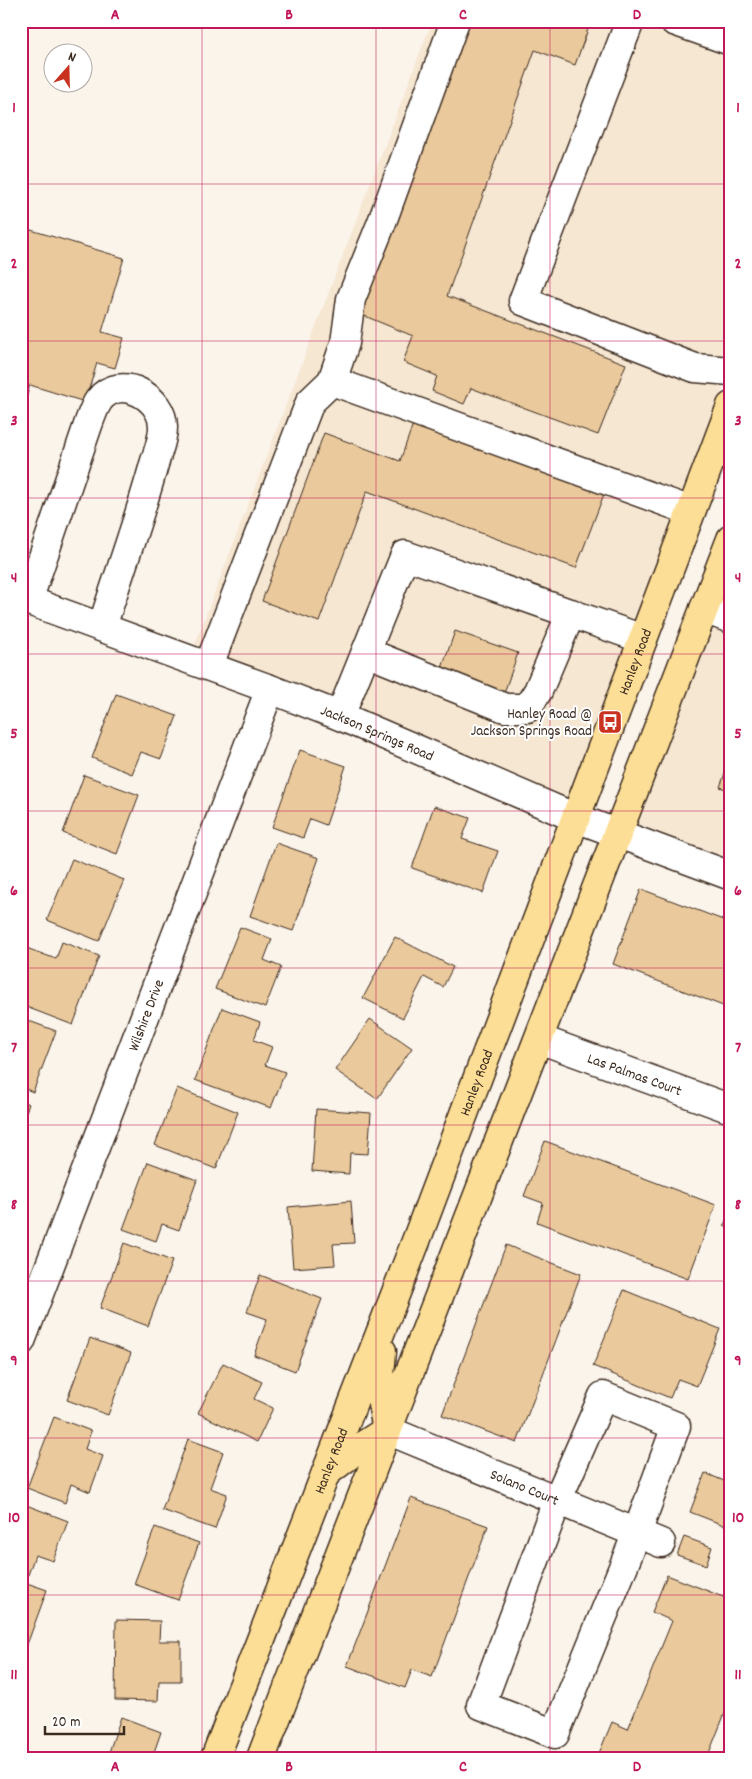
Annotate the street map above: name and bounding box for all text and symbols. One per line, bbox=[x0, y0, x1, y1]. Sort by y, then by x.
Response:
text: A bbox=[111, 4, 120, 27]
text: B bbox=[285, 4, 293, 27]
text: C bbox=[459, 4, 467, 27]
text: D bbox=[633, 4, 642, 27]
north arrow bbox=[42, 42, 92, 92]
text: N bbox=[65, 47, 79, 68]
text: 1 bbox=[12, 97, 16, 120]
text: 1 bbox=[736, 97, 740, 120]
text: 2 bbox=[11, 253, 18, 276]
text: 2 bbox=[735, 253, 742, 276]
text: 3 bbox=[10, 410, 18, 433]
text: 3 bbox=[734, 410, 742, 433]
text: 4 bbox=[11, 567, 17, 590]
text: 4 bbox=[735, 567, 741, 590]
street label: Hanley Road bbox=[614, 626, 659, 699]
street label: Jackson Springs Road bbox=[317, 700, 437, 768]
place label: Hanley Road @ Jackson Springs Road bbox=[471, 704, 592, 743]
bus stop icon: Hanley Road @ Jackson Springs Road bbox=[597, 709, 623, 735]
text: 5 bbox=[10, 723, 18, 746]
text: 5 bbox=[734, 723, 742, 746]
text: 6 bbox=[10, 880, 18, 903]
text: 6 bbox=[734, 880, 742, 903]
street label: Wilshire Drive bbox=[124, 976, 171, 1055]
text: 7 bbox=[11, 1037, 17, 1060]
text: 7 bbox=[735, 1037, 741, 1060]
street label: Hanley Road bbox=[455, 1047, 500, 1120]
street label: Las Palmas Court bbox=[584, 1048, 685, 1103]
text: 8 bbox=[11, 1194, 18, 1217]
text: 8 bbox=[735, 1194, 742, 1217]
text: 9 bbox=[10, 1350, 18, 1373]
text: 9 bbox=[734, 1350, 742, 1373]
street label: Hanley Road bbox=[310, 1425, 355, 1498]
street label: Solano Court bbox=[486, 1465, 562, 1513]
text: 10 bbox=[8, 1507, 20, 1530]
text: 10 bbox=[732, 1507, 744, 1530]
text: 11 bbox=[10, 1664, 18, 1687]
text: 11 bbox=[734, 1664, 742, 1687]
scale bar bbox=[45, 1704, 124, 1736]
text: 20 m bbox=[52, 1712, 80, 1734]
text: A bbox=[111, 1756, 120, 1779]
text: B bbox=[285, 1756, 293, 1779]
text: C bbox=[459, 1756, 467, 1779]
text: D bbox=[633, 1756, 642, 1779]

